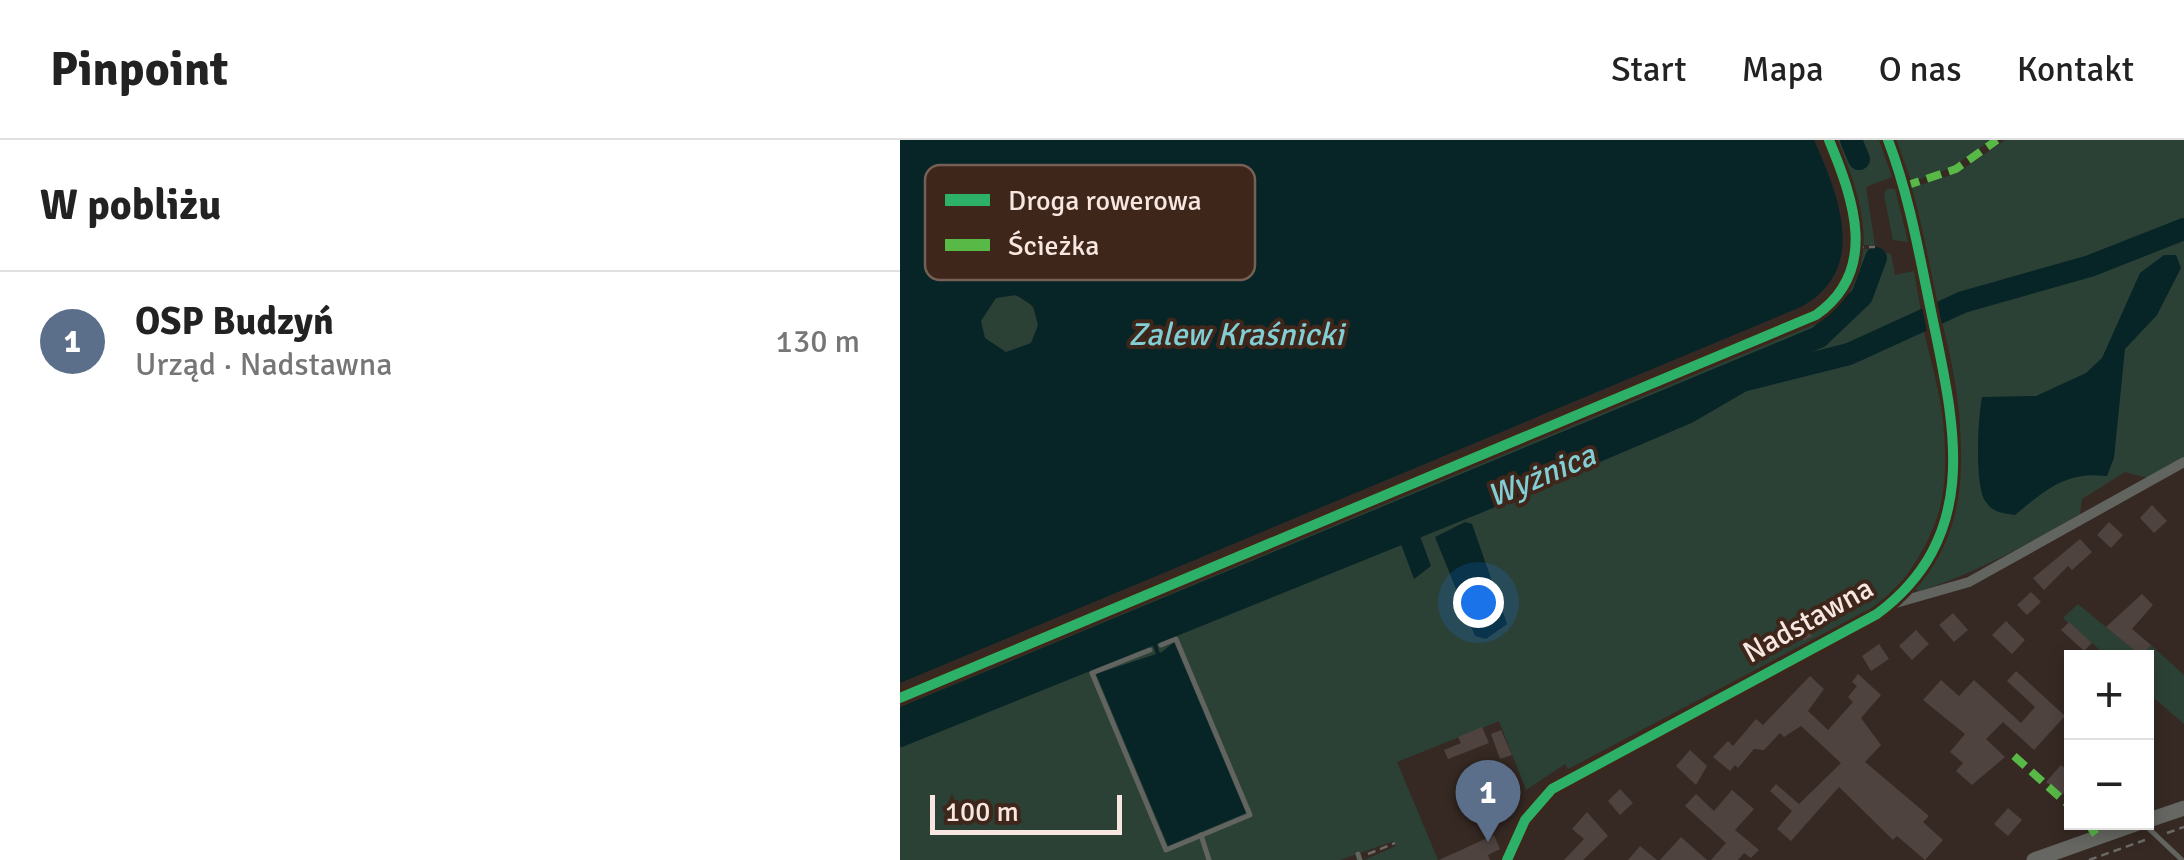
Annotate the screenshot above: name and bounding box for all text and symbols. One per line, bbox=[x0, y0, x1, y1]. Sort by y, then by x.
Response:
text: Pinpoint bbox=[50, 40, 228, 99]
text: Start bbox=[1611, 48, 1686, 91]
text: Mapa bbox=[1741, 48, 1824, 91]
text: O nas bbox=[1879, 48, 1962, 91]
text: Kontakt bbox=[2017, 48, 2134, 91]
legend bbox=[925, 165, 1255, 280]
text: W pobliżu bbox=[40, 180, 221, 231]
text: Droga rowerowa bbox=[1008, 184, 1202, 218]
text: Ścieżka bbox=[1008, 229, 1099, 263]
text: OSP Budzyń bbox=[135, 298, 334, 345]
water label: Zalew Kraśnicki bbox=[1128, 315, 1347, 354]
text: 1 bbox=[64, 322, 81, 361]
text: 130 m bbox=[776, 322, 860, 361]
text: Urząd · Nadstawna bbox=[135, 345, 392, 384]
water label: Wyżnica bbox=[1481, 435, 1602, 516]
street label: Nadstawna bbox=[1737, 570, 1880, 671]
your location bbox=[1453, 577, 1504, 628]
map controls bbox=[2064, 650, 2154, 830]
button: + bbox=[2064, 650, 2154, 740]
button: − bbox=[2064, 740, 2154, 830]
pin: 1 bbox=[1456, 760, 1520, 842]
scale bar bbox=[930, 790, 1122, 834]
text: 100 m bbox=[945, 795, 1019, 829]

